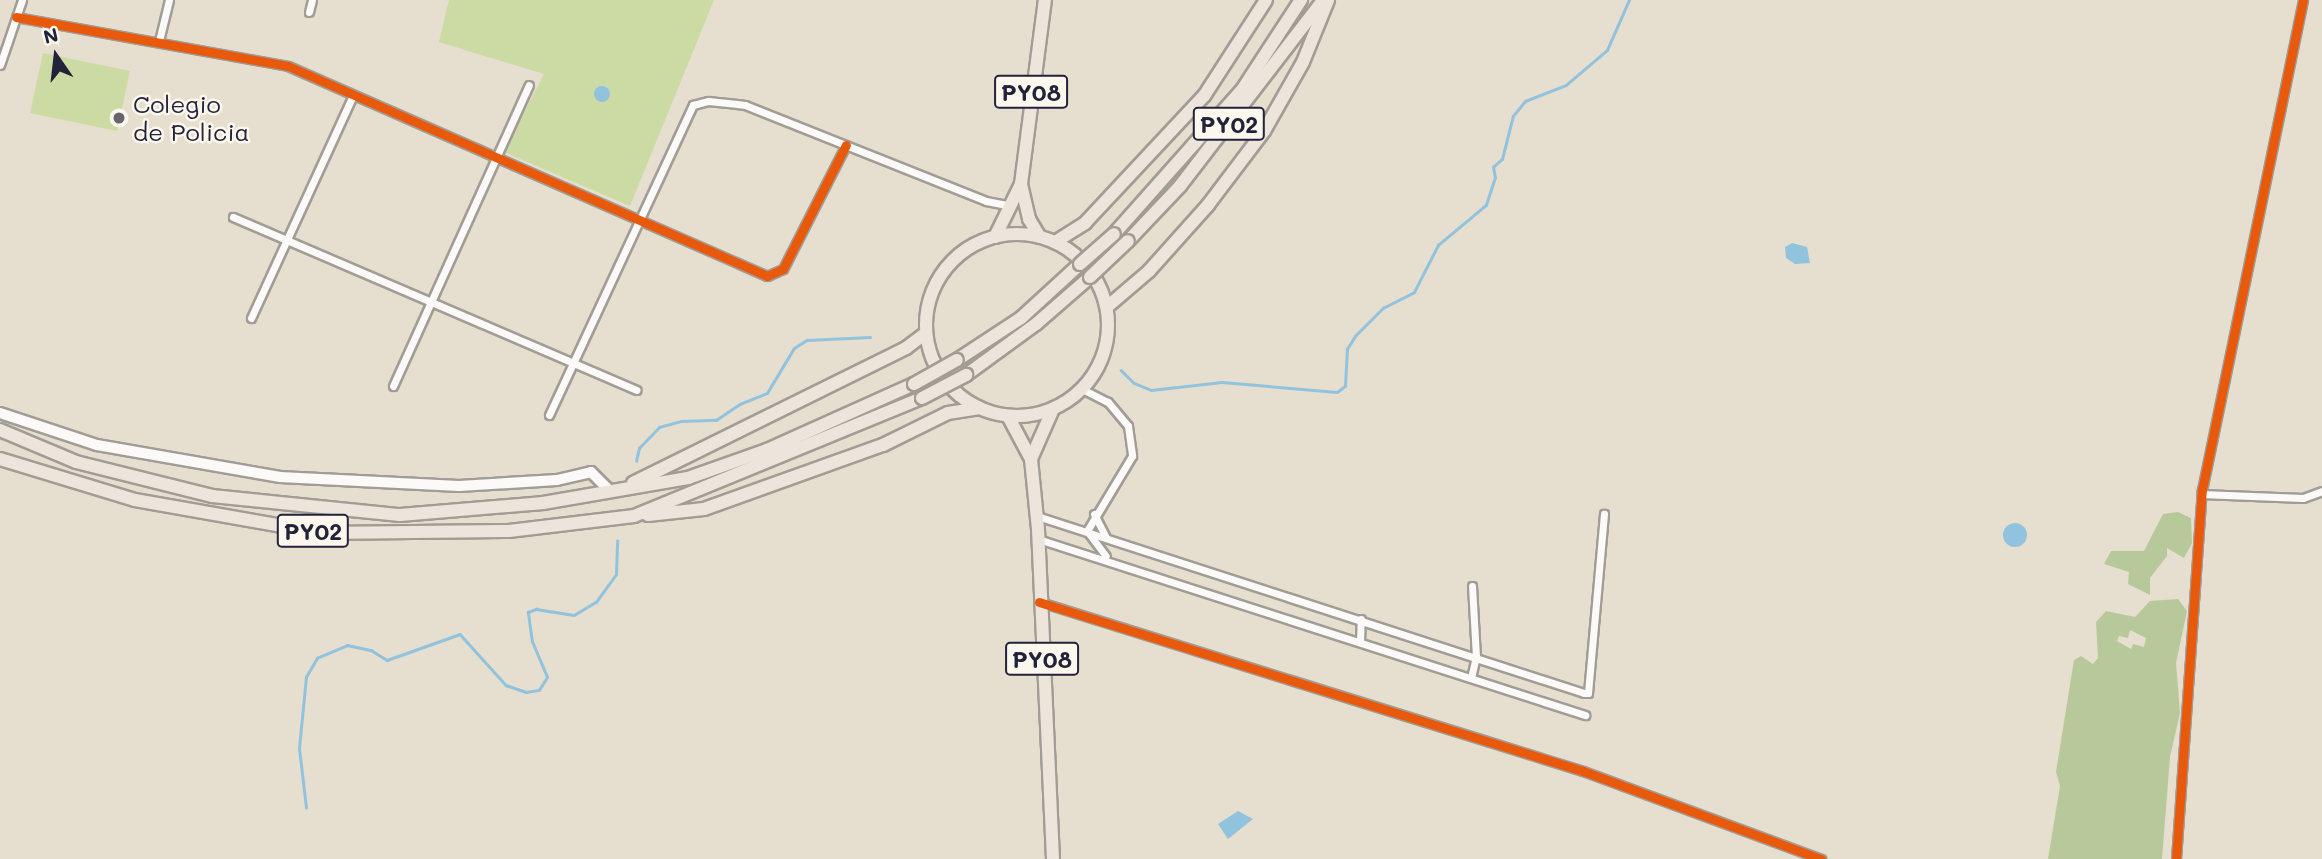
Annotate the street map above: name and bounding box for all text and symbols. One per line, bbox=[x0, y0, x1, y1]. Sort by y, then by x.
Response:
north arrow bbox=[21, 21, 91, 91]
text: N bbox=[41, 21, 61, 49]
road number: PY08 bbox=[992, 72, 1070, 111]
place label: Colegio de Policia bbox=[133, 90, 249, 146]
road number: PY02 bbox=[1192, 105, 1266, 144]
marker: Colegio de Policia bbox=[111, 110, 127, 126]
road number: PY02 bbox=[276, 512, 350, 551]
road number: PY08 bbox=[1004, 639, 1080, 678]

